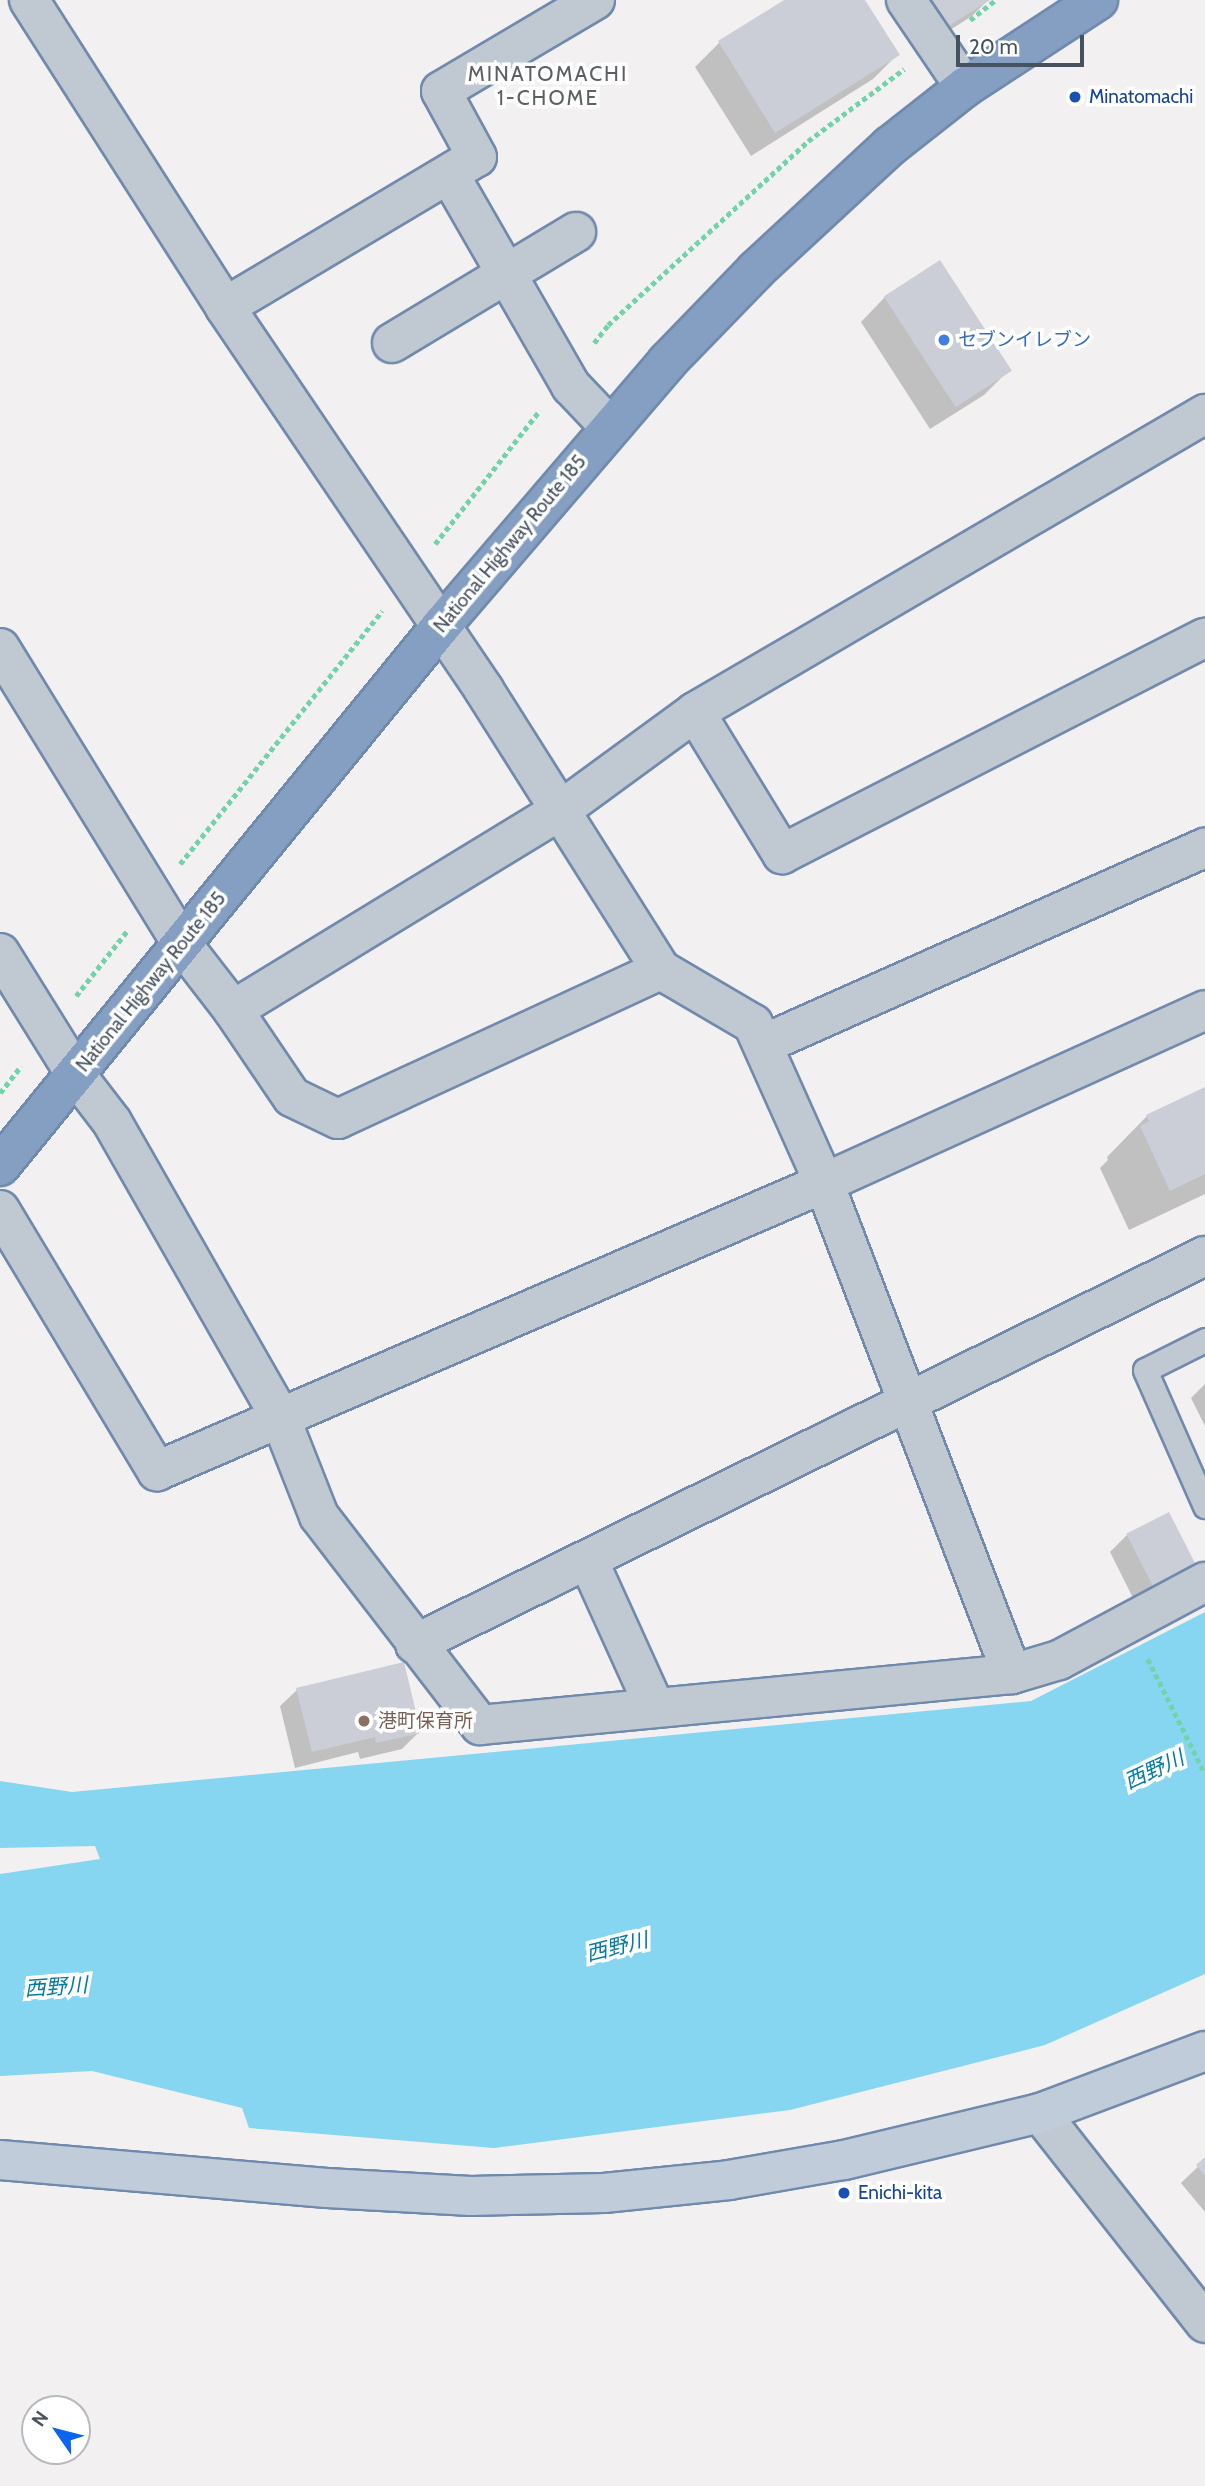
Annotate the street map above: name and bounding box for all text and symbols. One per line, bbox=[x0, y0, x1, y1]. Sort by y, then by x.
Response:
scale bar bbox=[960, 21, 1088, 65]
text: 20 m bbox=[969, 34, 1018, 59]
district label: MINATOMACHI 1-CHOME bbox=[469, 61, 627, 111]
place label: Minatomachi bbox=[1089, 86, 1193, 108]
marker: Minatomachi bbox=[1067, 89, 1083, 105]
place label: セブンイレブン bbox=[958, 329, 1091, 351]
marker: セブンイレブン bbox=[936, 332, 952, 348]
street label: National Highway Route 185 bbox=[429, 451, 591, 637]
street label: National Highway Route 185 bbox=[71, 888, 231, 1076]
place label: 港町保育所 bbox=[378, 1710, 473, 1732]
marker: 港町保育所 bbox=[356, 1713, 372, 1729]
water label: 西野川 bbox=[1120, 1745, 1188, 1795]
water label: 西野川 bbox=[583, 1927, 651, 1967]
water label: 西野川 bbox=[24, 1972, 88, 2002]
place label: Enichi-kita bbox=[858, 2182, 942, 2204]
marker: Enichi-kita bbox=[836, 2185, 852, 2201]
north arrow bbox=[21, 2395, 91, 2465]
text: N bbox=[27, 2407, 53, 2431]

